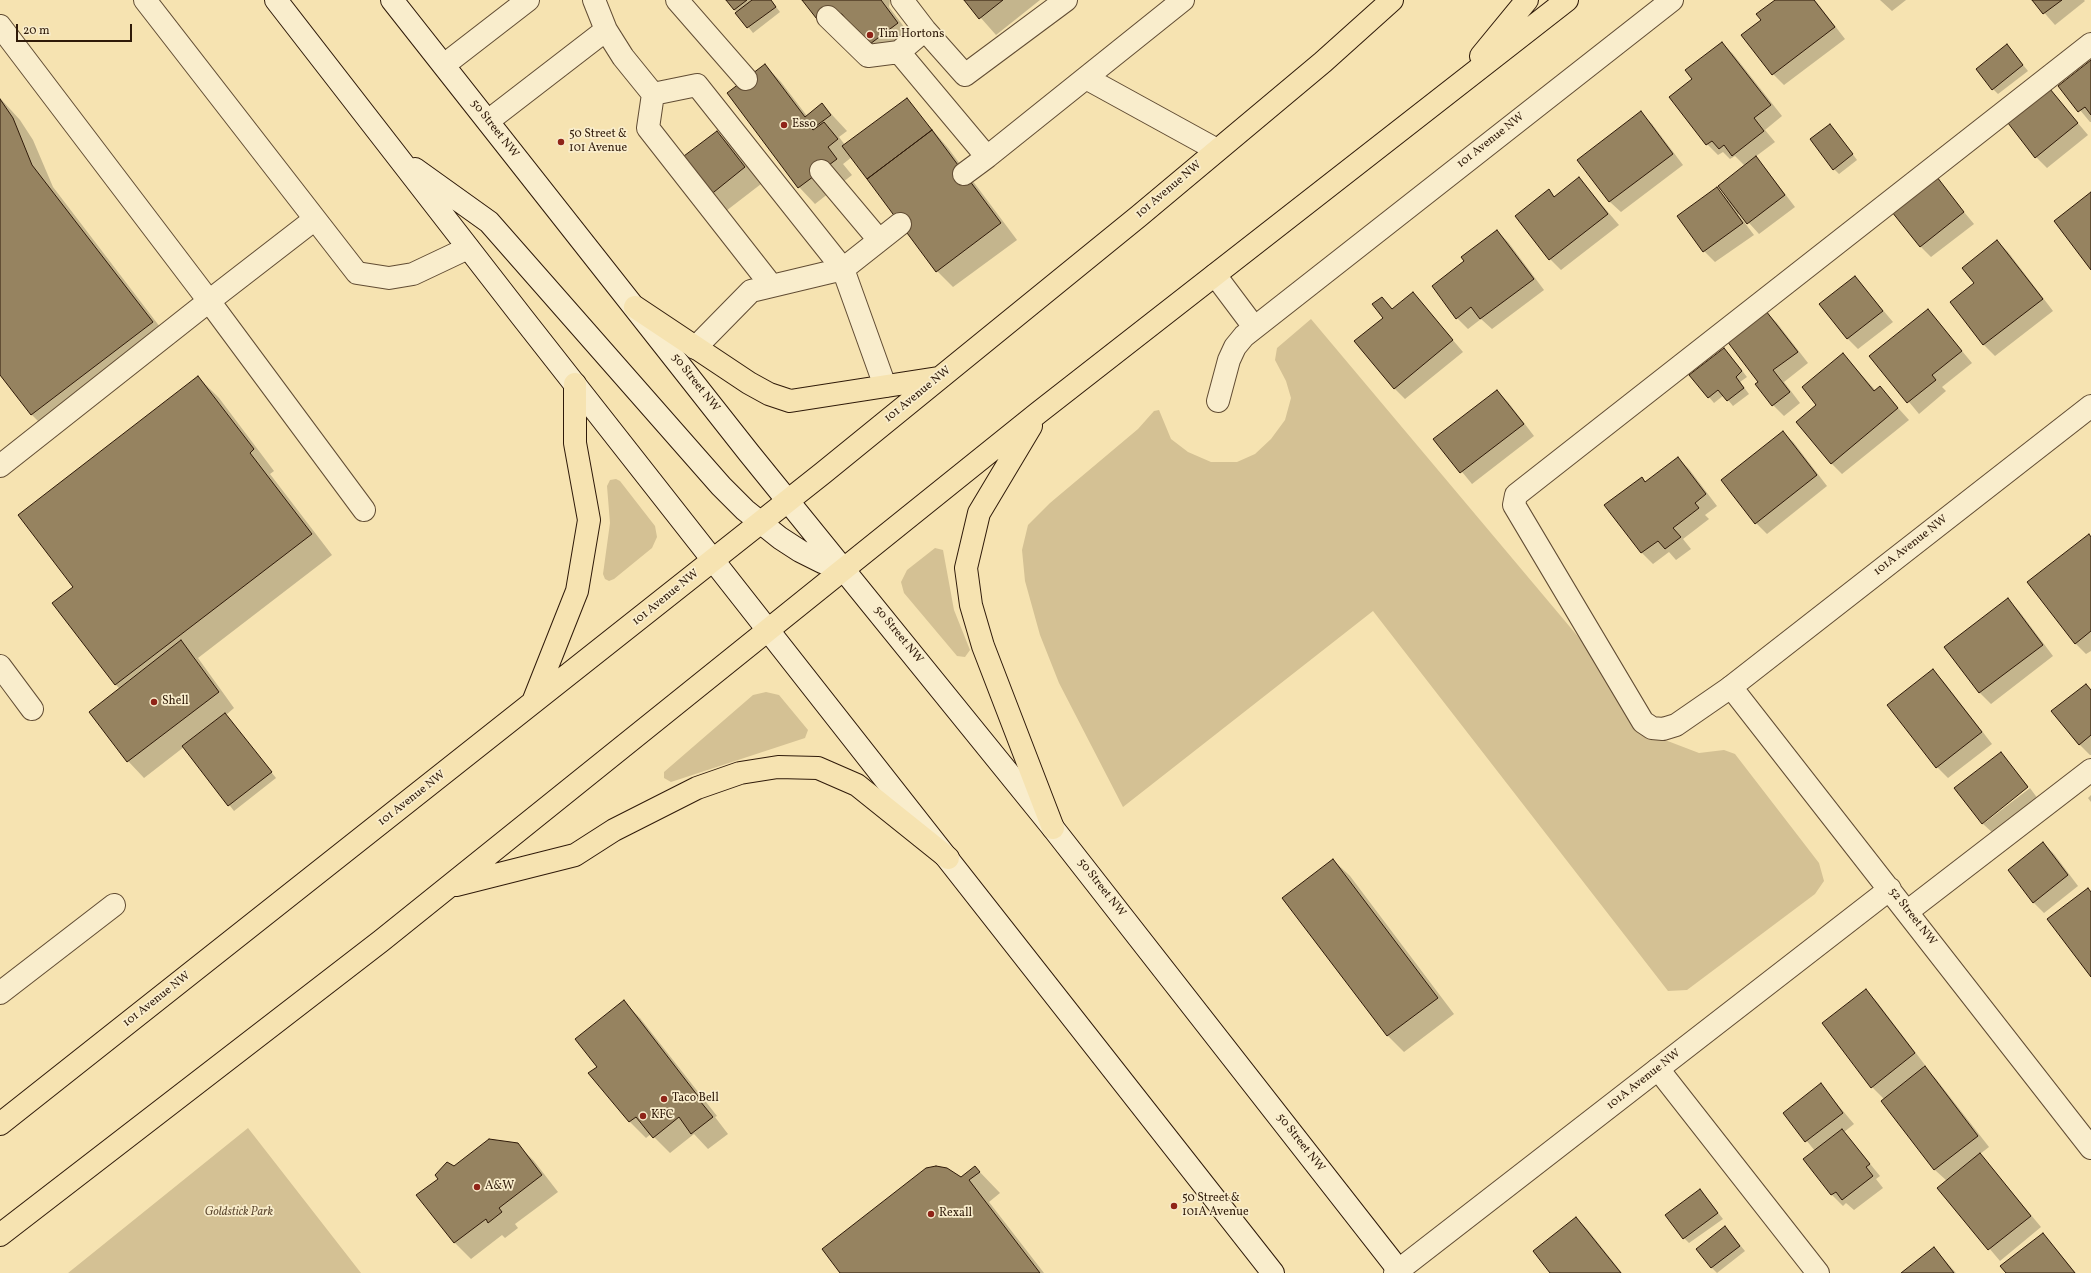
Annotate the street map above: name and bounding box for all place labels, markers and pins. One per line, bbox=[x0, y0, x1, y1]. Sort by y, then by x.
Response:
place label: Tim Hortons bbox=[878, 28, 944, 42]
marker: Tim Hortons bbox=[865, 30, 875, 40]
place label: Esso bbox=[792, 118, 816, 132]
marker: Esso bbox=[779, 120, 789, 130]
place label: 50 Street & 101 Avenue bbox=[569, 128, 627, 156]
marker: 50 Street & 101 Avenue bbox=[556, 137, 566, 147]
place label: Shell bbox=[162, 695, 189, 709]
marker: Shell bbox=[149, 697, 159, 707]
place label: Taco Bell bbox=[672, 1092, 719, 1106]
marker: Taco Bell bbox=[659, 1094, 669, 1104]
place label: KFC bbox=[651, 1109, 674, 1123]
marker: KFC bbox=[638, 1111, 648, 1121]
place label: A&W bbox=[485, 1180, 514, 1194]
marker: A&W bbox=[472, 1182, 482, 1192]
place label: 50 Street & 101A Avenue bbox=[1182, 1192, 1249, 1220]
marker: 50 Street & 101A Avenue bbox=[1169, 1201, 1179, 1211]
place label: Rexall bbox=[939, 1207, 972, 1221]
marker: Rexall bbox=[926, 1209, 936, 1219]

